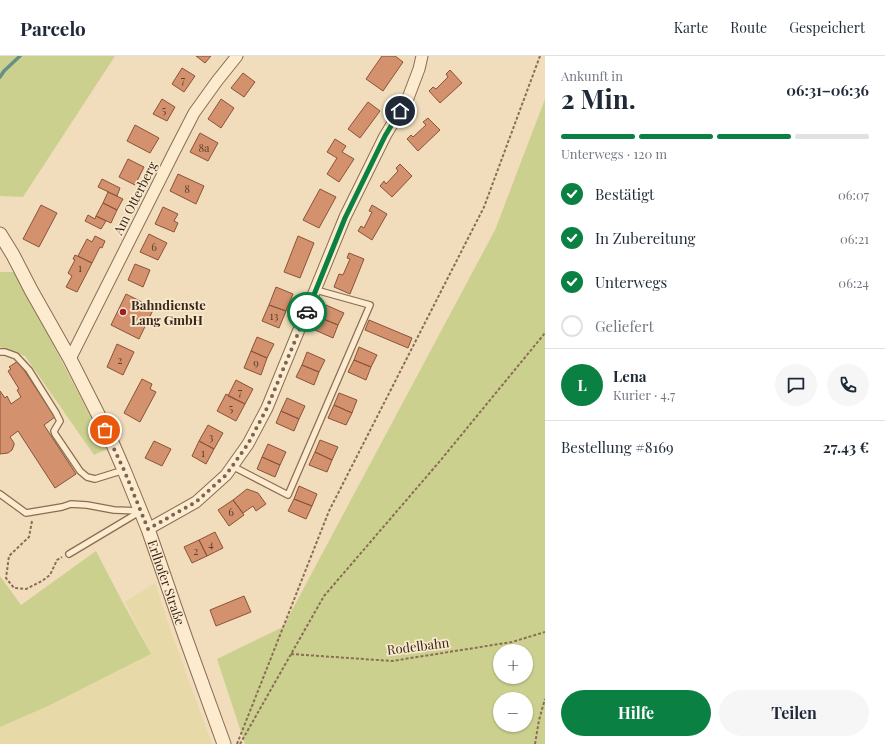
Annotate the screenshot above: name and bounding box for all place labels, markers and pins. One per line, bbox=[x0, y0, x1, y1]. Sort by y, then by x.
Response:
pin bbox=[383, 94, 417, 128]
place label: Bahndienste Lang GmbH bbox=[131, 296, 206, 328]
marker: Bahndienste Lang GmbH bbox=[118, 307, 128, 317]
pin bbox=[88, 413, 122, 447]

